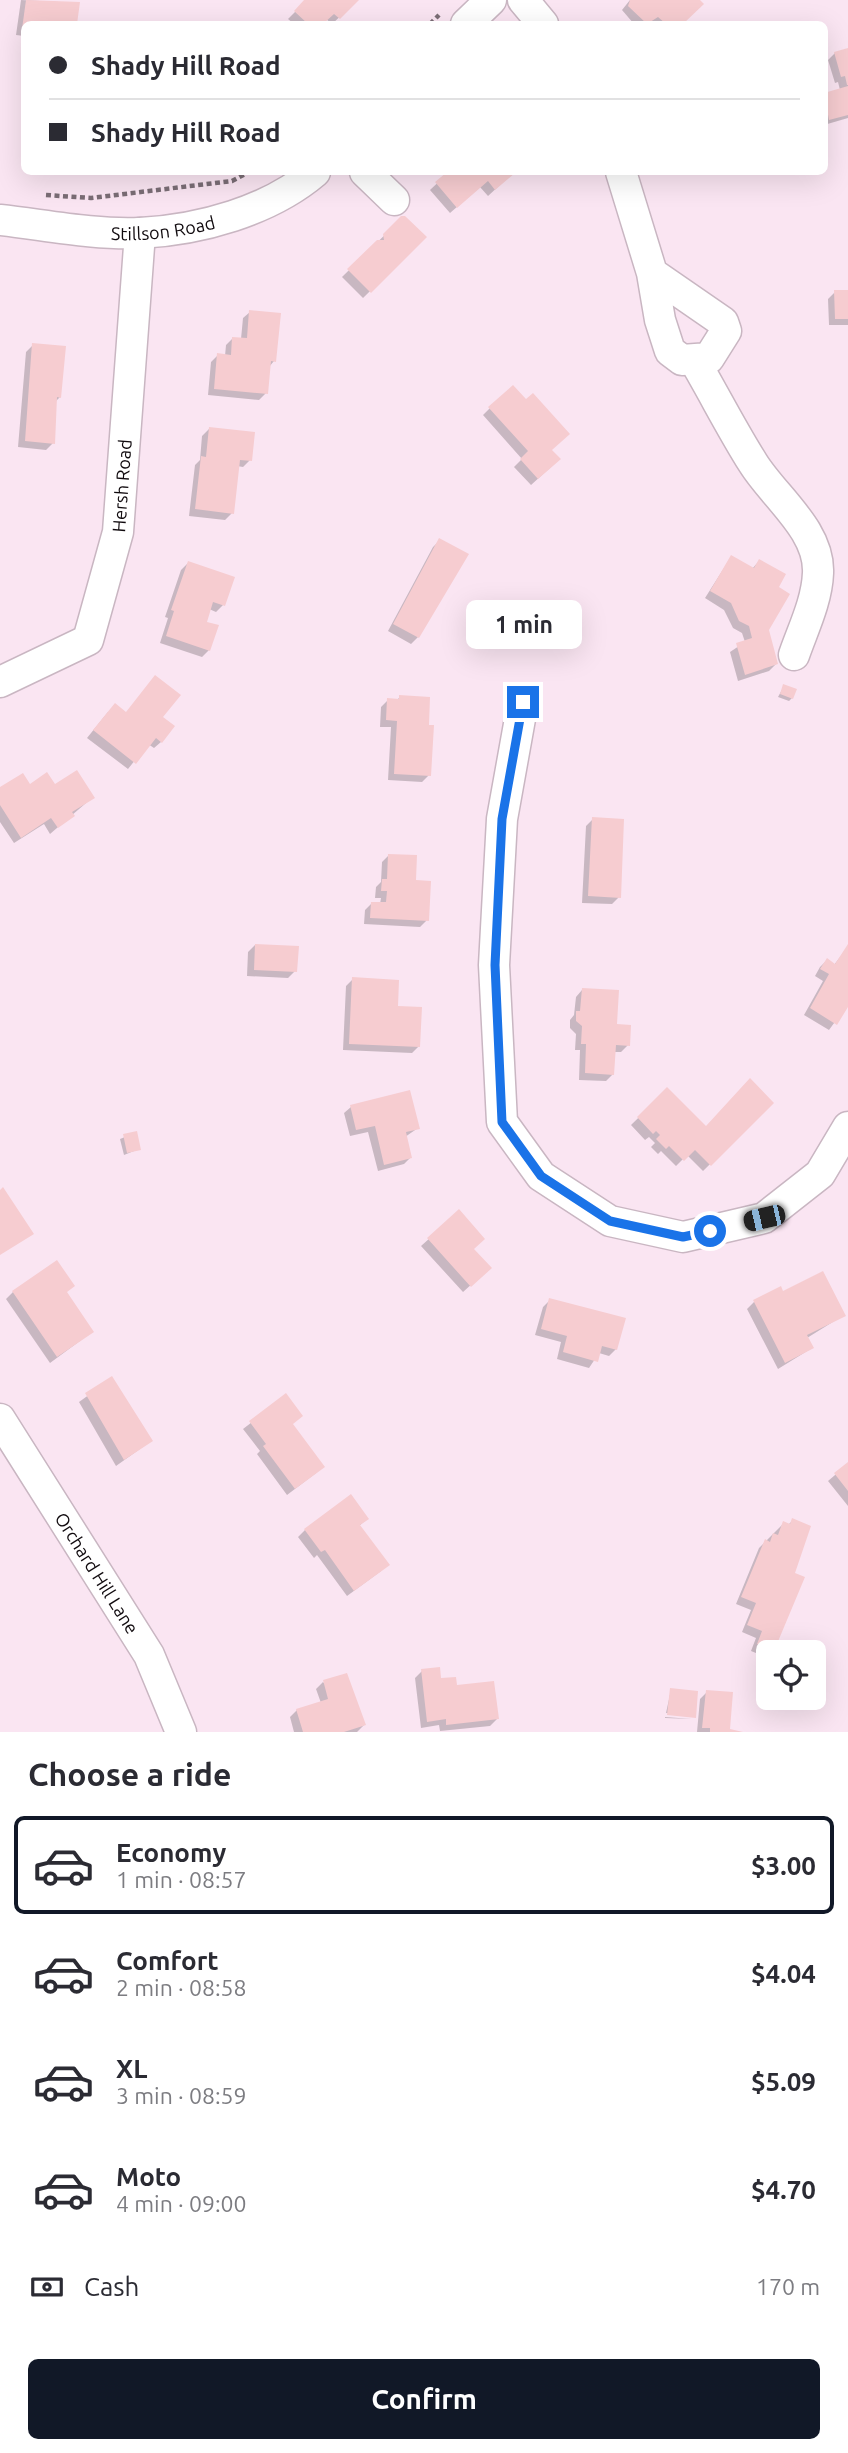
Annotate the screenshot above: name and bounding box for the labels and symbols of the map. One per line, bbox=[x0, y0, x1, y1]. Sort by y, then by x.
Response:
street label: Stillson Road bbox=[111, 212, 217, 243]
street label: Hersh Road bbox=[108, 439, 135, 533]
callout: 1 min bbox=[465, 600, 581, 650]
route end bbox=[507, 686, 539, 718]
car bbox=[742, 1203, 787, 1233]
route start bbox=[694, 1215, 726, 1247]
street label: Orchard Hill Lane bbox=[52, 1509, 143, 1637]

